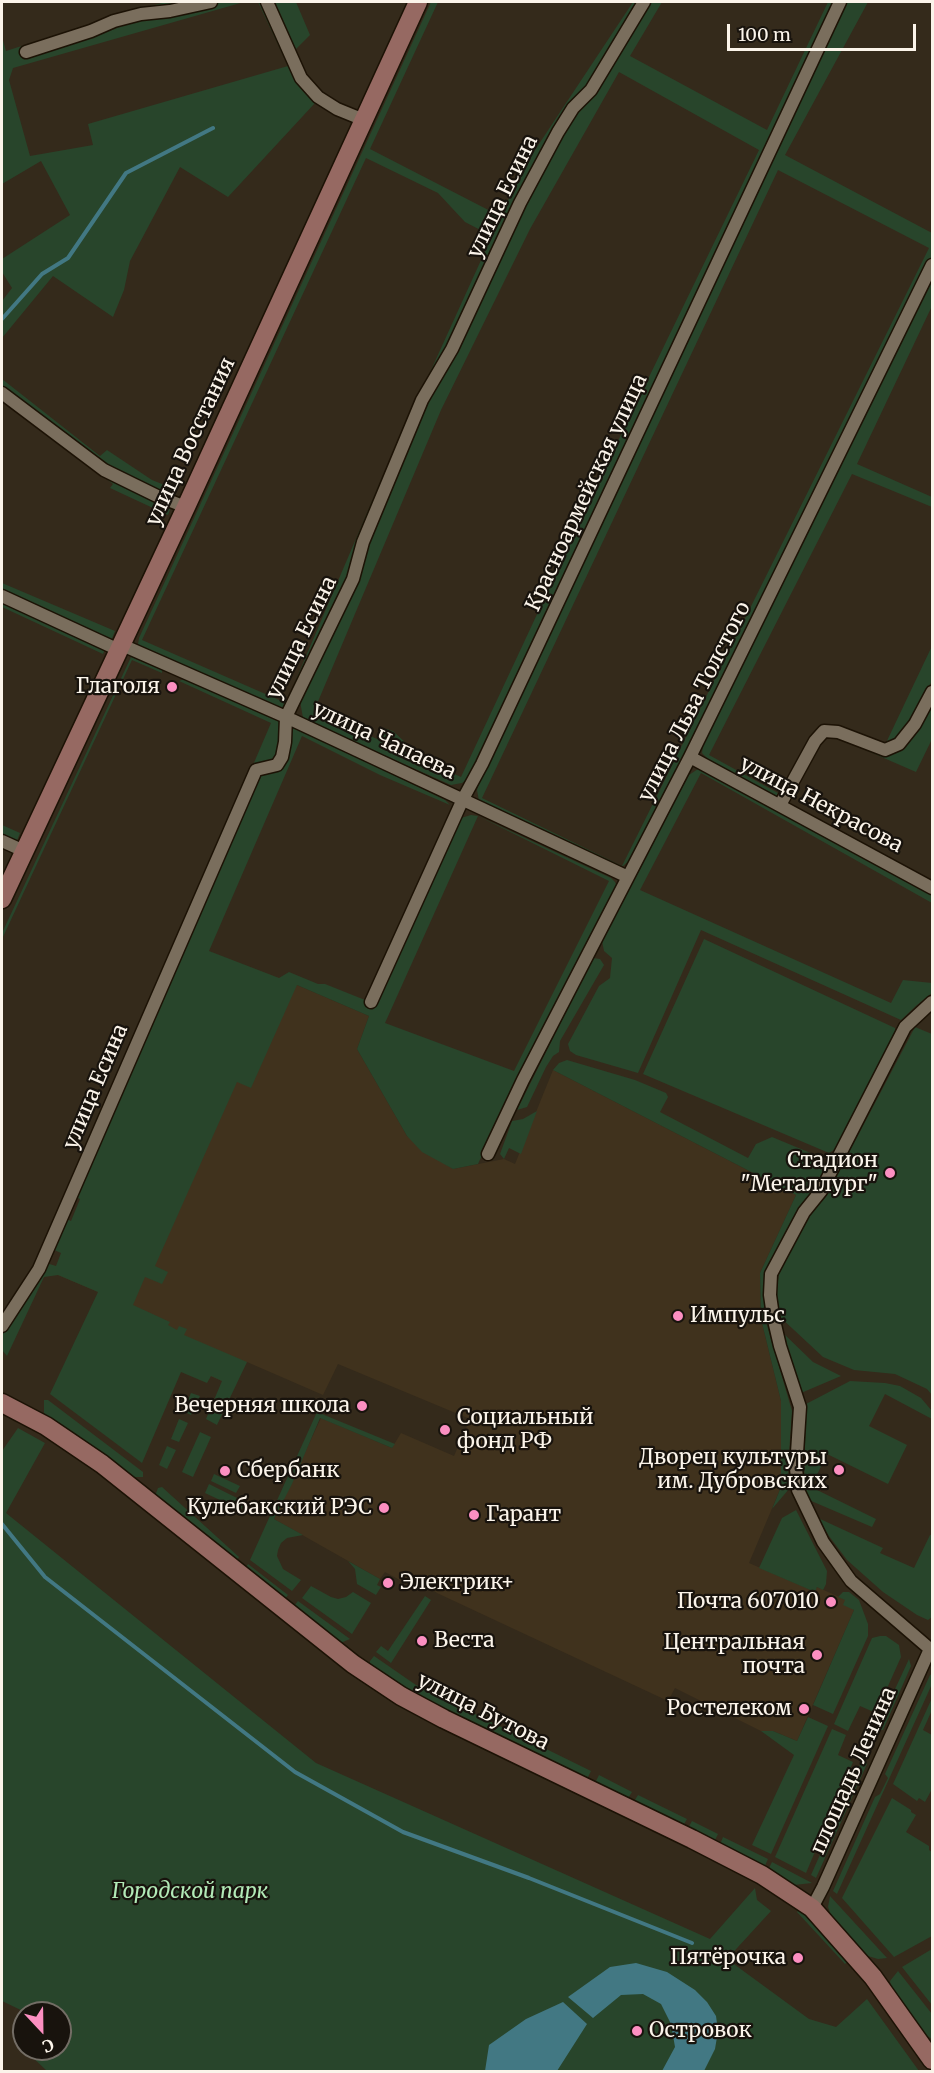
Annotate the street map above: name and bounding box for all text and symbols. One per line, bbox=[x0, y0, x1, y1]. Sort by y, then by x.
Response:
scale bar bbox=[730, 12, 919, 50]
text: 100 m bbox=[738, 23, 791, 46]
street label: улица Есина bbox=[462, 131, 544, 263]
street label: улица Восстания bbox=[141, 354, 241, 530]
street label: Красноармейская улица bbox=[521, 370, 653, 616]
street label: улица Есина bbox=[261, 572, 343, 704]
street label: улица Льва Толстого bbox=[634, 598, 756, 806]
place label: Глаголя bbox=[76, 674, 160, 700]
marker: Глаголя bbox=[165, 680, 179, 694]
street label: улица Чапаева bbox=[308, 697, 460, 785]
street label: улица Некрасова bbox=[735, 751, 907, 859]
street label: улица Есина bbox=[58, 1021, 134, 1153]
place label: Стадион "Металлург" bbox=[741, 1148, 878, 1198]
marker: Стадион "Металлург" bbox=[883, 1166, 897, 1180]
place label: Импульс bbox=[690, 1303, 785, 1329]
marker: Импульс bbox=[671, 1309, 685, 1323]
place label: Вечерняя школа bbox=[174, 1393, 350, 1419]
marker: Вечерняя школа bbox=[355, 1399, 369, 1413]
place label: Социальный фонд РФ bbox=[457, 1405, 594, 1455]
marker: Социальный фонд РФ bbox=[438, 1423, 452, 1437]
place label: Дворец культуры им. Дубровских bbox=[639, 1445, 827, 1495]
place label: Сбербанк bbox=[237, 1458, 340, 1484]
marker: Дворец культуры им. Дубровских bbox=[832, 1463, 846, 1477]
marker: Сбербанк bbox=[218, 1464, 232, 1478]
place label: Кулебакский РЭС bbox=[187, 1495, 372, 1521]
marker: Кулебакский РЭС bbox=[377, 1501, 391, 1515]
place label: Гарант bbox=[486, 1502, 561, 1528]
marker: Гарант bbox=[467, 1508, 481, 1522]
place label: Электрик+ bbox=[400, 1570, 515, 1596]
marker: Электрик+ bbox=[381, 1576, 395, 1590]
place label: Почта 607010 bbox=[677, 1589, 819, 1615]
marker: Почта 607010 bbox=[824, 1595, 838, 1609]
place label: Веста bbox=[434, 1628, 494, 1654]
place label: Центральная почта bbox=[664, 1630, 805, 1680]
marker: Веста bbox=[415, 1634, 429, 1648]
marker: Центральная почта bbox=[810, 1648, 824, 1662]
street label: улица Бутова bbox=[413, 1668, 553, 1756]
street label: площадь Ленина bbox=[806, 1684, 902, 1858]
place label: Ростелеком bbox=[667, 1696, 792, 1722]
marker: Ростелеком bbox=[797, 1702, 811, 1716]
park label: Городской парк bbox=[112, 1879, 268, 1905]
place label: Пятёрочка bbox=[670, 1945, 786, 1971]
marker: Пятёрочка bbox=[791, 1951, 805, 1965]
north arrow bbox=[12, 2001, 72, 2061]
place label: Островок bbox=[649, 2018, 752, 2044]
marker: Островок bbox=[630, 2024, 644, 2038]
text: С bbox=[39, 2035, 57, 2057]

